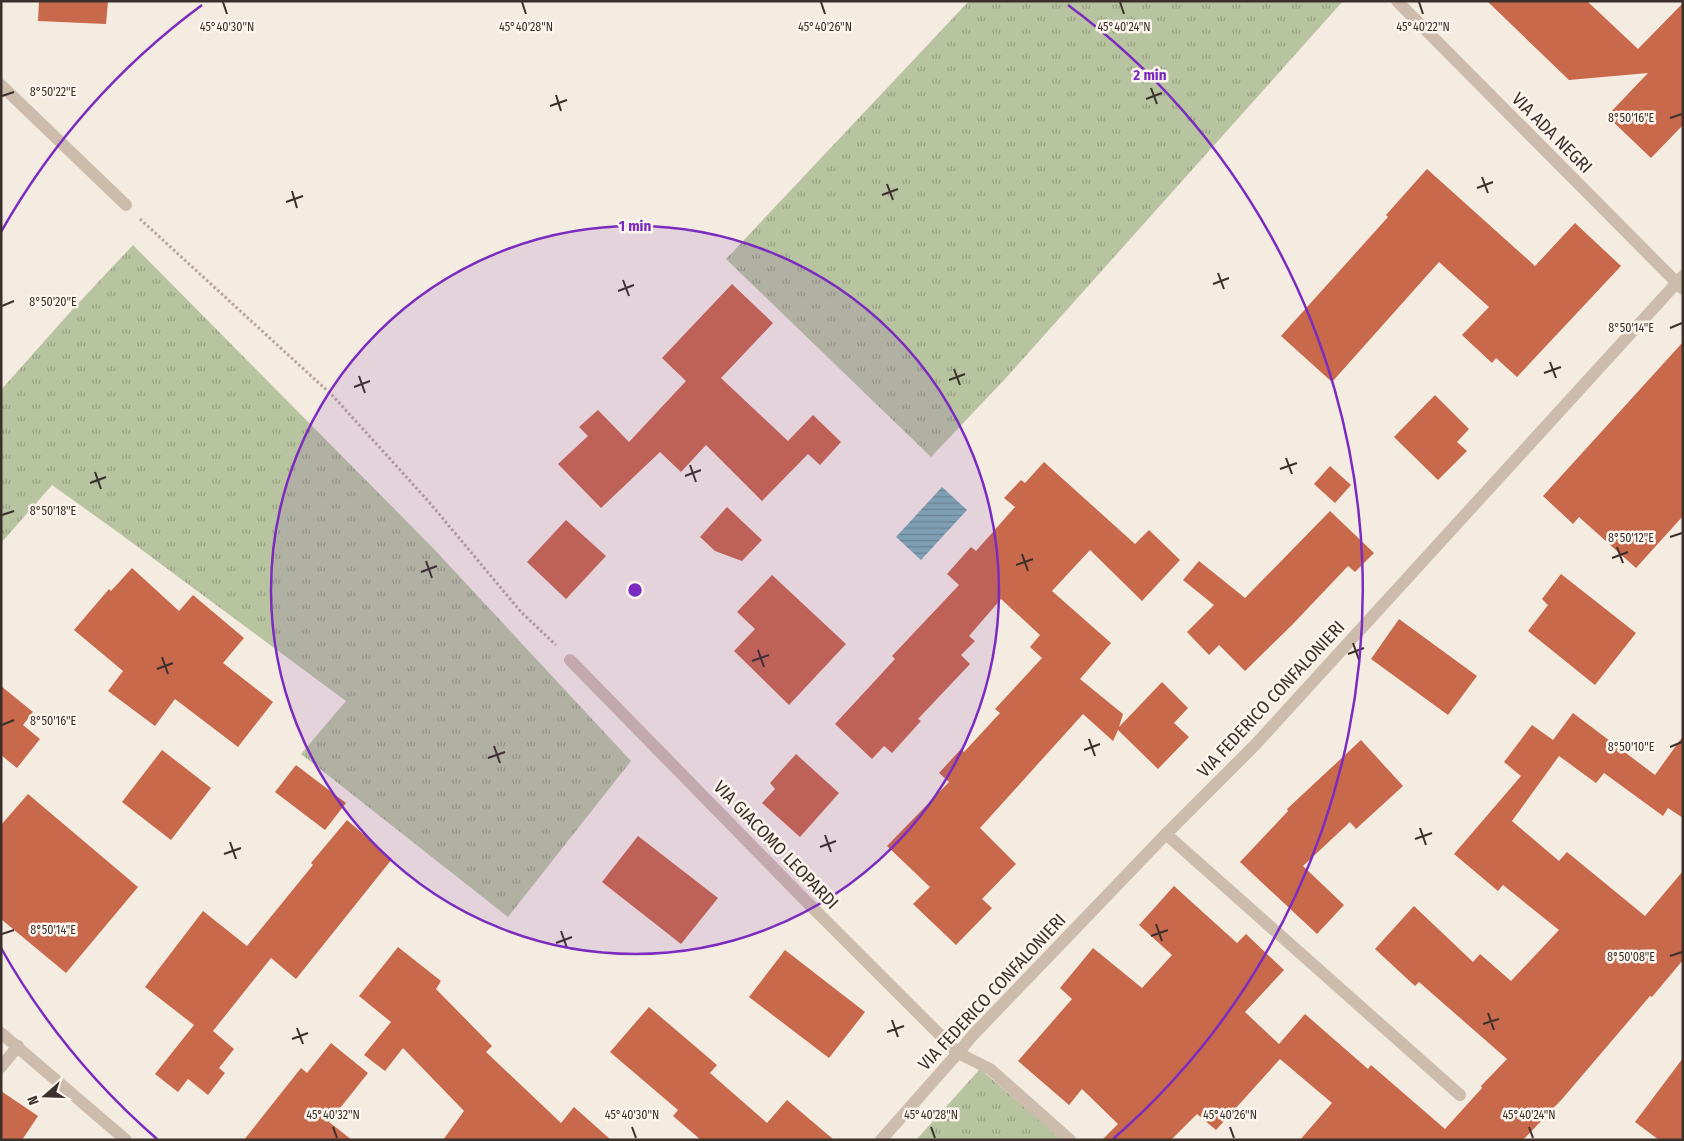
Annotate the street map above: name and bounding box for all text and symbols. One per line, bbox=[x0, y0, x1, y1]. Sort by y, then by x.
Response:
text: 45°40'30"N bbox=[200, 20, 254, 34]
text: 45°40'28"N bbox=[499, 20, 553, 34]
text: 45°40'26"N bbox=[798, 20, 852, 34]
text: 45°40'24"N bbox=[1097, 20, 1151, 34]
text: 45°40'22"N bbox=[1396, 20, 1450, 34]
text: 2 min bbox=[1132, 66, 1167, 84]
text: 8°50'22"E bbox=[30, 85, 77, 99]
street label: VIA ADA NEGRI bbox=[1507, 88, 1597, 178]
text: 8°50'16"E bbox=[1608, 111, 1654, 125]
text: 1 min bbox=[619, 217, 651, 235]
text: 8°50'20"E bbox=[29, 295, 77, 309]
text: 8°50'14"E bbox=[1608, 321, 1654, 335]
text: 8°50'18"E bbox=[30, 504, 77, 518]
text: 8°50'12"E bbox=[1608, 531, 1654, 545]
centre of rings bbox=[626, 581, 644, 599]
street label: VIA FEDERICO CONFALONIERI bbox=[1193, 616, 1349, 782]
text: 8°50'16"E bbox=[30, 714, 76, 728]
text: 8°50'10"E bbox=[1608, 740, 1655, 754]
street label: VIA GIACOMO LEOPARDI bbox=[709, 776, 843, 914]
street label: VIA FEDERICO CONFALONIERI bbox=[914, 909, 1070, 1075]
text: 8°50'14"E bbox=[30, 923, 76, 937]
text: 8°50'08"E bbox=[1607, 950, 1655, 964]
north arrow bbox=[20, 1071, 70, 1121]
text: N bbox=[24, 1093, 43, 1107]
text: 45°40'32"N bbox=[306, 1108, 360, 1122]
text: 45°40'30"N bbox=[605, 1108, 659, 1122]
text: 45°40'28"N bbox=[904, 1108, 958, 1122]
text: 45°40'26"N bbox=[1203, 1108, 1257, 1122]
text: 45°40'24"N bbox=[1502, 1108, 1556, 1122]

